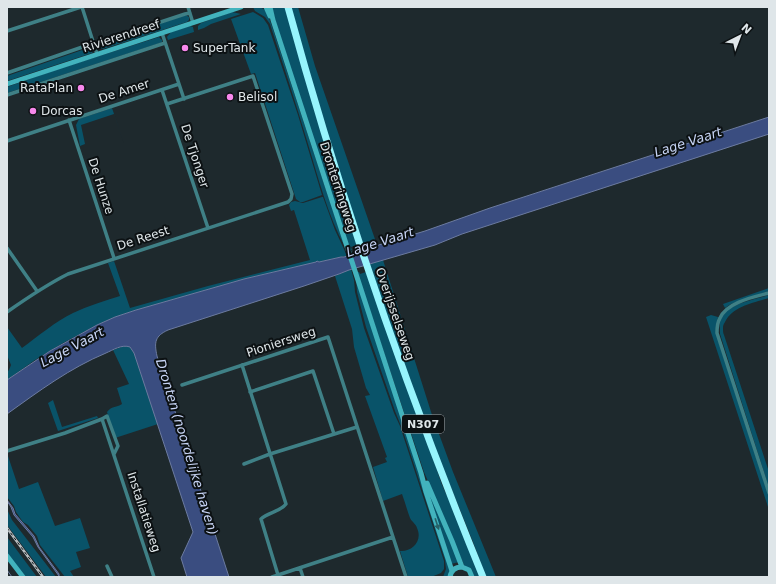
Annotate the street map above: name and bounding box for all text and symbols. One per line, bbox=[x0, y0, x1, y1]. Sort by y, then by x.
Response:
north arrow bbox=[720, 16, 760, 56]
street label: Rivierendreef bbox=[81, 17, 162, 55]
text: N bbox=[739, 21, 754, 37]
place label: SuperTank bbox=[193, 41, 255, 55]
marker: SuperTank bbox=[180, 43, 190, 53]
street label: De Amer bbox=[97, 76, 151, 106]
place label: RataPlan bbox=[20, 81, 73, 95]
marker: RataPlan bbox=[76, 83, 86, 93]
place label: Belisol bbox=[238, 90, 277, 104]
marker: Belisol bbox=[225, 92, 235, 102]
place label: Dorcas bbox=[41, 104, 82, 118]
marker: Dorcas bbox=[28, 106, 38, 116]
street label: De Tjonger bbox=[178, 122, 212, 190]
water label: Lage Vaart bbox=[652, 124, 724, 160]
street label: Dronterringweg bbox=[317, 140, 359, 234]
street label: De Hunze bbox=[85, 156, 117, 216]
street label: De Reest bbox=[115, 223, 171, 253]
water label: Lage Vaart bbox=[344, 224, 416, 260]
street label: Overijsselseweg bbox=[373, 266, 417, 362]
water label: Lage Vaart bbox=[38, 324, 107, 370]
street label: Pioniersweg bbox=[245, 324, 317, 360]
water label: Dronten (noordelijke haven) bbox=[153, 357, 221, 537]
road number: N307 bbox=[402, 415, 444, 433]
street label: Installatieweg bbox=[124, 470, 164, 554]
one-way arrow bbox=[434, 519, 440, 531]

